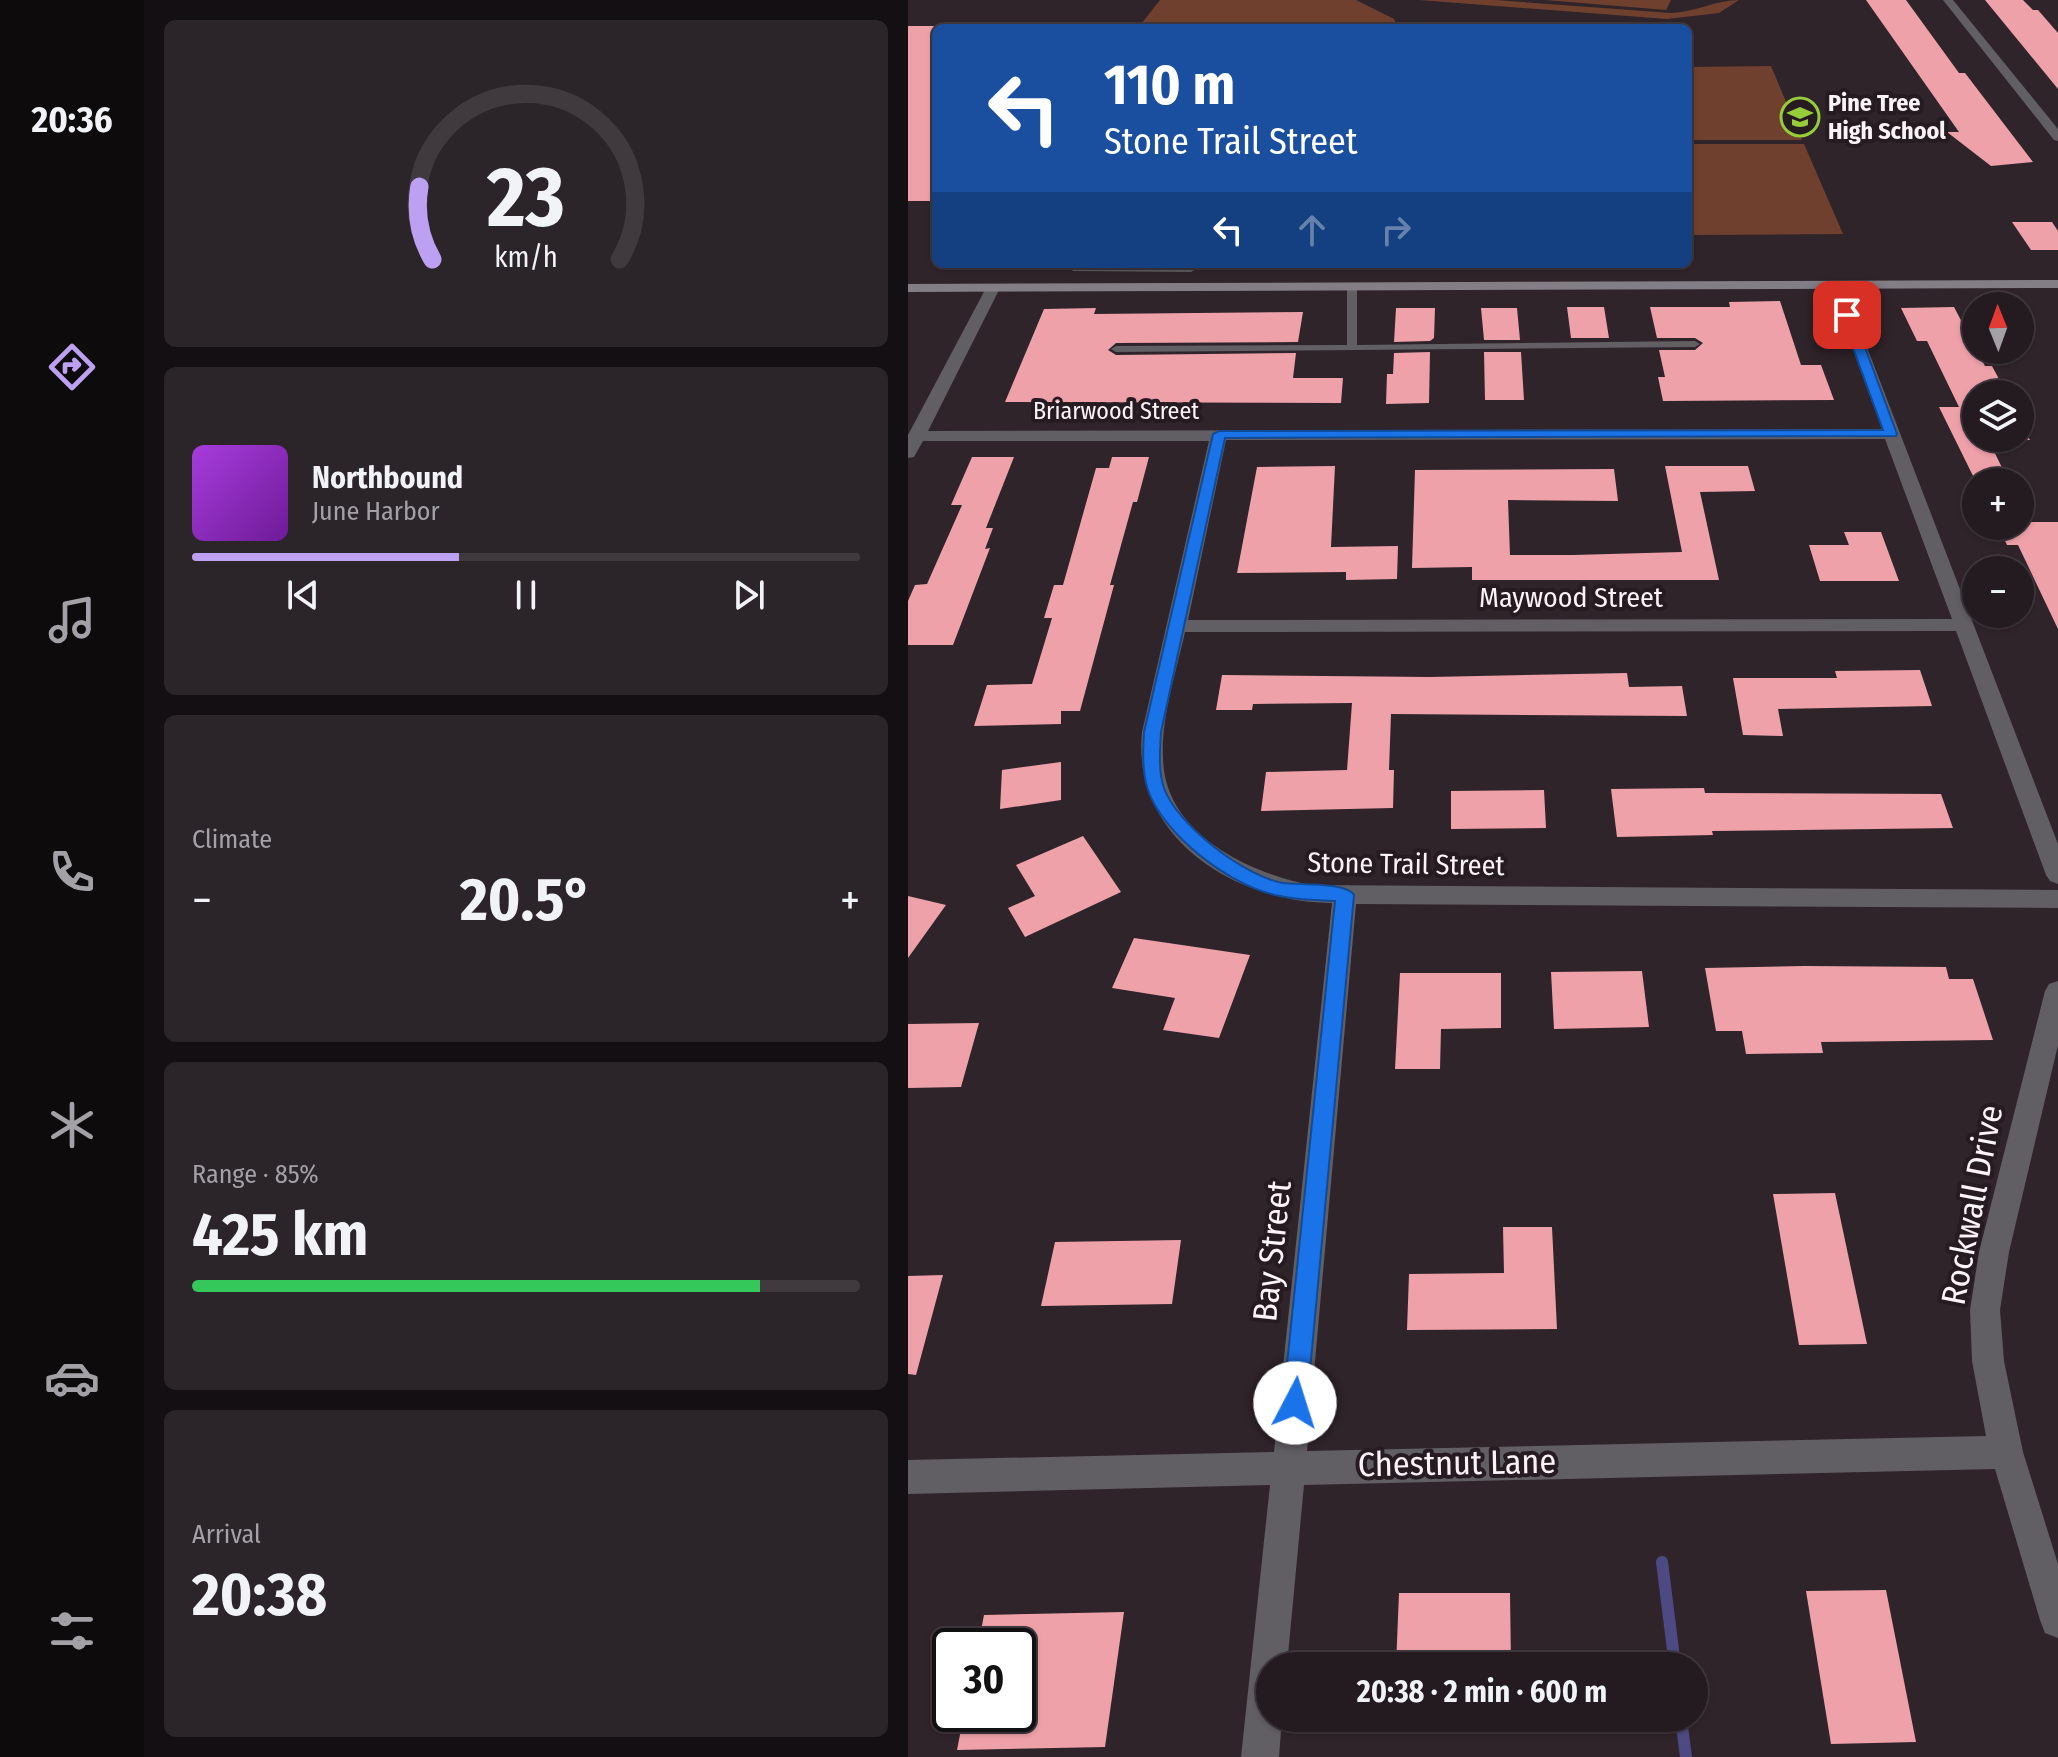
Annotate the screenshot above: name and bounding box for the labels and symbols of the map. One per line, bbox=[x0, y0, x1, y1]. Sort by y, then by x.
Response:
place label: Pine Tree High School bbox=[1828, 89, 1946, 145]
school or university icon: Pine Tree High School bbox=[1779, 96, 1821, 138]
pin bbox=[1813, 281, 1881, 349]
north arrow bbox=[1962, 292, 2034, 364]
street label: Briarwood Street bbox=[1033, 397, 1199, 425]
street label: Maywood Street bbox=[1479, 581, 1664, 614]
street label: Stone Trail Street bbox=[1307, 846, 1506, 882]
street label: Rockwall Drive bbox=[1933, 1102, 2011, 1308]
street label: Bay Street bbox=[1244, 1178, 1300, 1324]
position arrow bbox=[1253, 1361, 1337, 1445]
street label: Chestnut Lane bbox=[1358, 1441, 1556, 1485]
speed limit sign: 30 bbox=[932, 1628, 1036, 1732]

